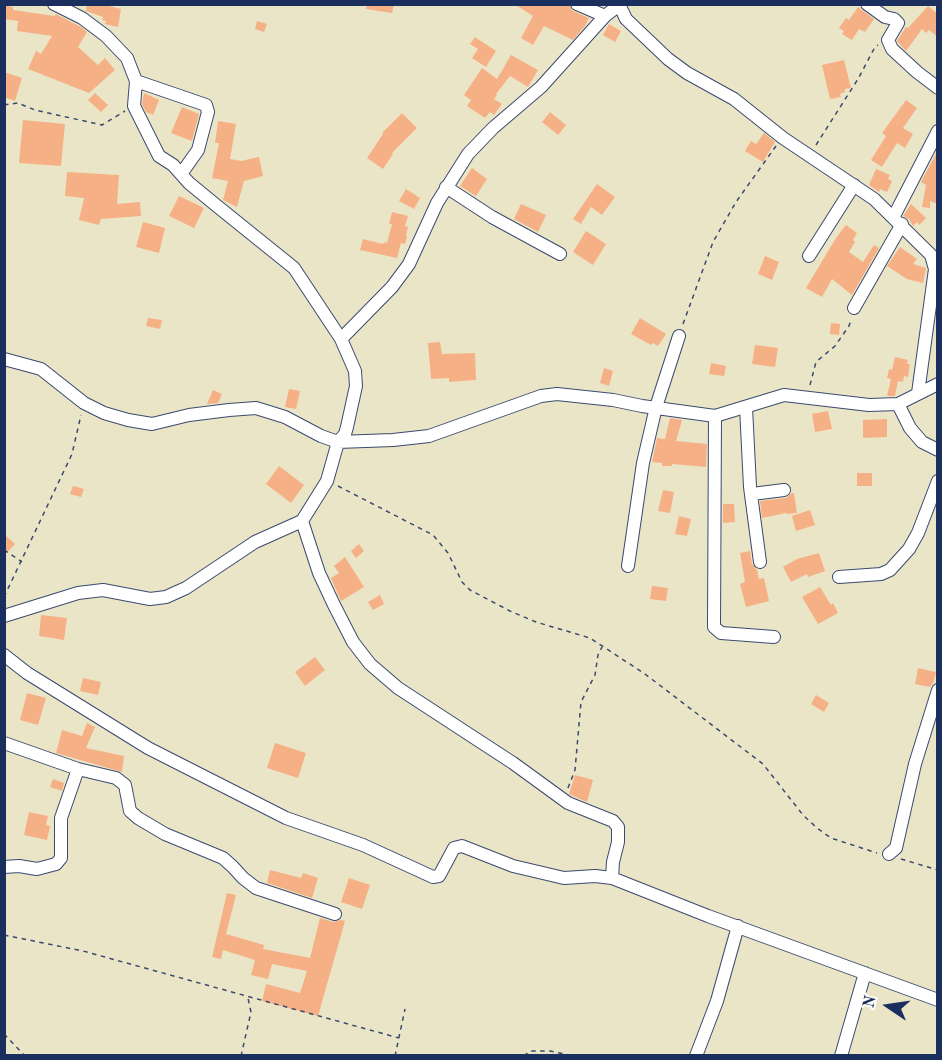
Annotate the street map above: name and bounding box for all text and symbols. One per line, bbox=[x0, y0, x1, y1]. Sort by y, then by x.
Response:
north arrow bbox=[858, 976, 918, 1036]
text: N bbox=[861, 994, 880, 1010]

